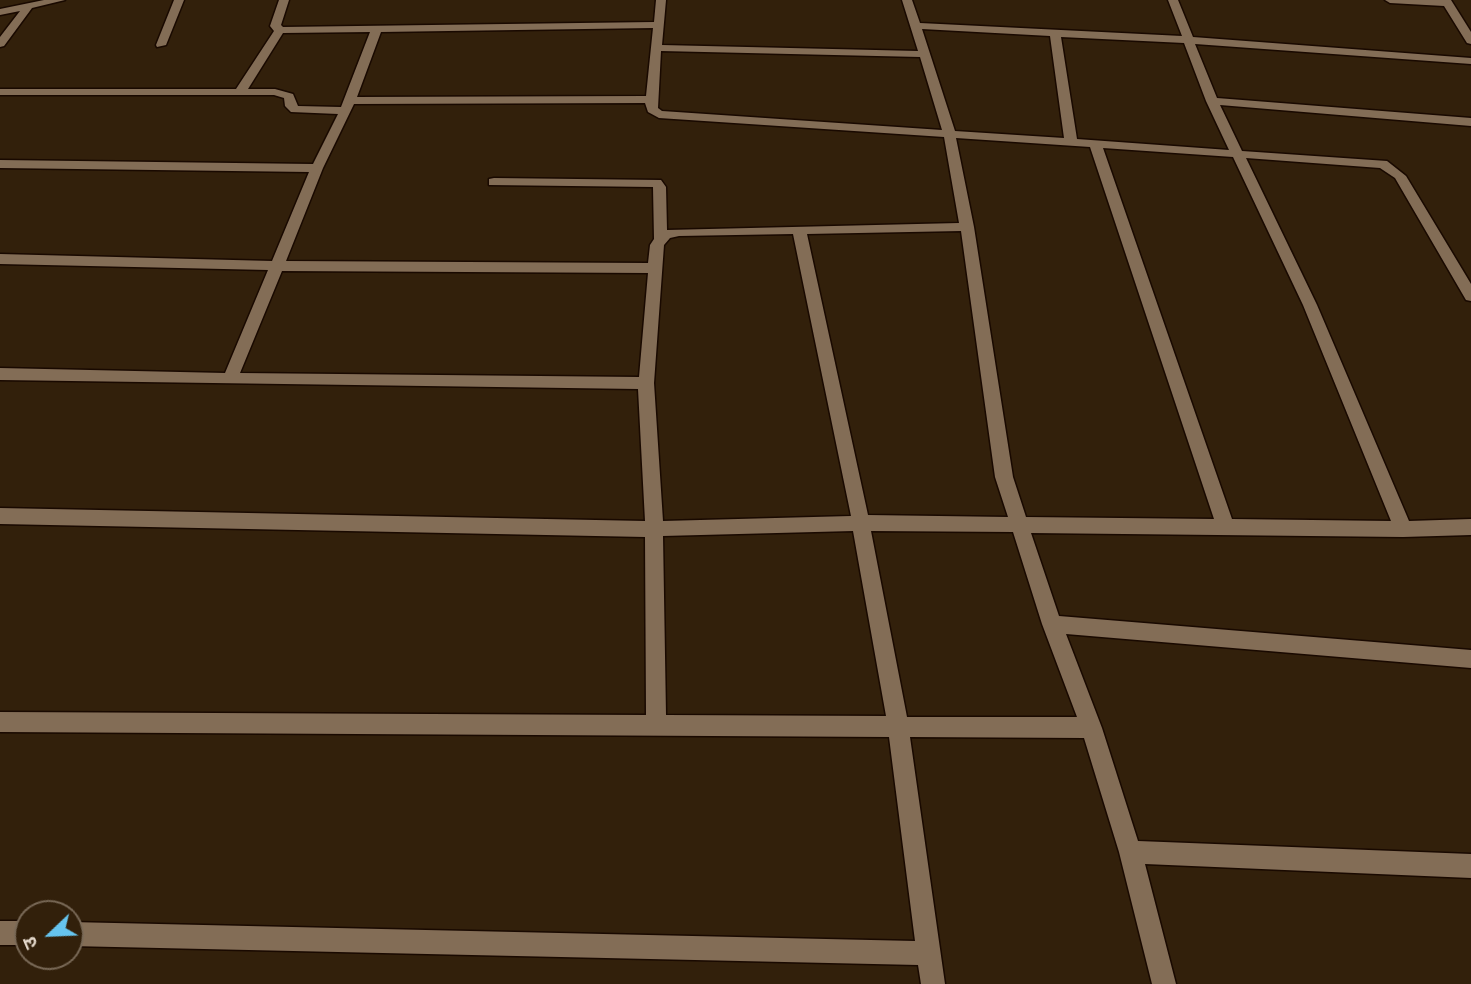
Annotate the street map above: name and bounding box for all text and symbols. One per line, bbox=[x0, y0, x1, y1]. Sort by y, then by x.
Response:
north arrow bbox=[14, 900, 84, 970]
text: उ bbox=[18, 933, 44, 952]

